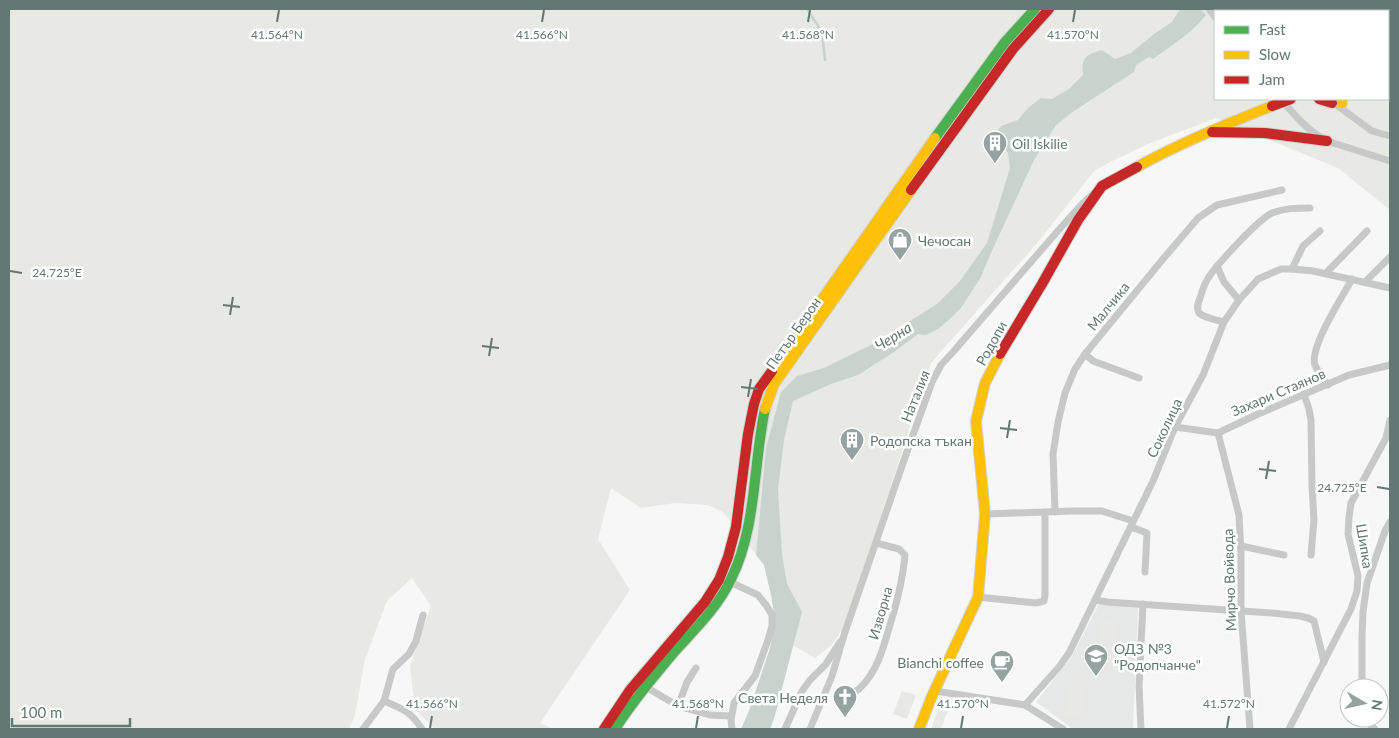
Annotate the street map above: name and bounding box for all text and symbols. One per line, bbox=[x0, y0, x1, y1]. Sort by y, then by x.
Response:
legend bbox=[1214, 10, 1389, 100]
text: Fast bbox=[1259, 20, 1286, 38]
text: 41.564°N bbox=[251, 27, 303, 42]
text: 41.566°N bbox=[516, 27, 568, 42]
text: 41.568°N bbox=[782, 27, 834, 42]
text: 41.570°N bbox=[1047, 27, 1099, 42]
text: Slow bbox=[1259, 45, 1291, 63]
text: Jam bbox=[1259, 70, 1285, 88]
building icon: Oil Iskilie bbox=[982, 130, 1008, 164]
place label: Oil Iskilie bbox=[1012, 135, 1068, 152]
shop icon: Чечосан bbox=[887, 227, 913, 261]
place label: Чечосан bbox=[918, 232, 971, 249]
text: 24.725°E bbox=[32, 265, 82, 280]
street label: Малчика bbox=[1083, 278, 1133, 334]
street label: Петър Берон bbox=[762, 294, 824, 372]
water label: Черна bbox=[871, 318, 915, 354]
street label: Родопи bbox=[972, 318, 1010, 368]
street label: Захари Стаянов bbox=[1228, 364, 1328, 420]
street label: Наталия bbox=[897, 368, 933, 424]
street label: Соколица bbox=[1143, 396, 1185, 460]
building icon: Родопска тъкан bbox=[839, 427, 865, 461]
place label: Родопска тъкан bbox=[870, 432, 972, 449]
text: 24.725°E bbox=[1317, 480, 1367, 495]
street label: Шипка bbox=[1353, 522, 1377, 570]
street label: Мирчо Войвода bbox=[1219, 528, 1239, 632]
street label: Изворна bbox=[864, 584, 896, 641]
place label: ОДЗ №3 "Родопчанче" bbox=[1114, 640, 1201, 673]
school or university icon: ОДЗ №3 "Родопчанче" bbox=[1083, 643, 1109, 677]
cafe icon: Bianchi coffee bbox=[989, 649, 1015, 683]
place label: Bianchi coffee bbox=[897, 654, 984, 671]
north arrow bbox=[1339, 678, 1389, 728]
church icon: Света Неделя bbox=[832, 684, 858, 718]
place label: Света Неделя bbox=[738, 689, 828, 706]
scale bar bbox=[12, 696, 130, 728]
text: 41.566°N bbox=[406, 696, 458, 711]
text: 41.568°N bbox=[672, 696, 724, 711]
text: 41.570°N bbox=[937, 696, 989, 711]
text: 41.572°N bbox=[1203, 696, 1255, 711]
text: N bbox=[1368, 698, 1387, 712]
text: 100 m bbox=[20, 703, 62, 721]

